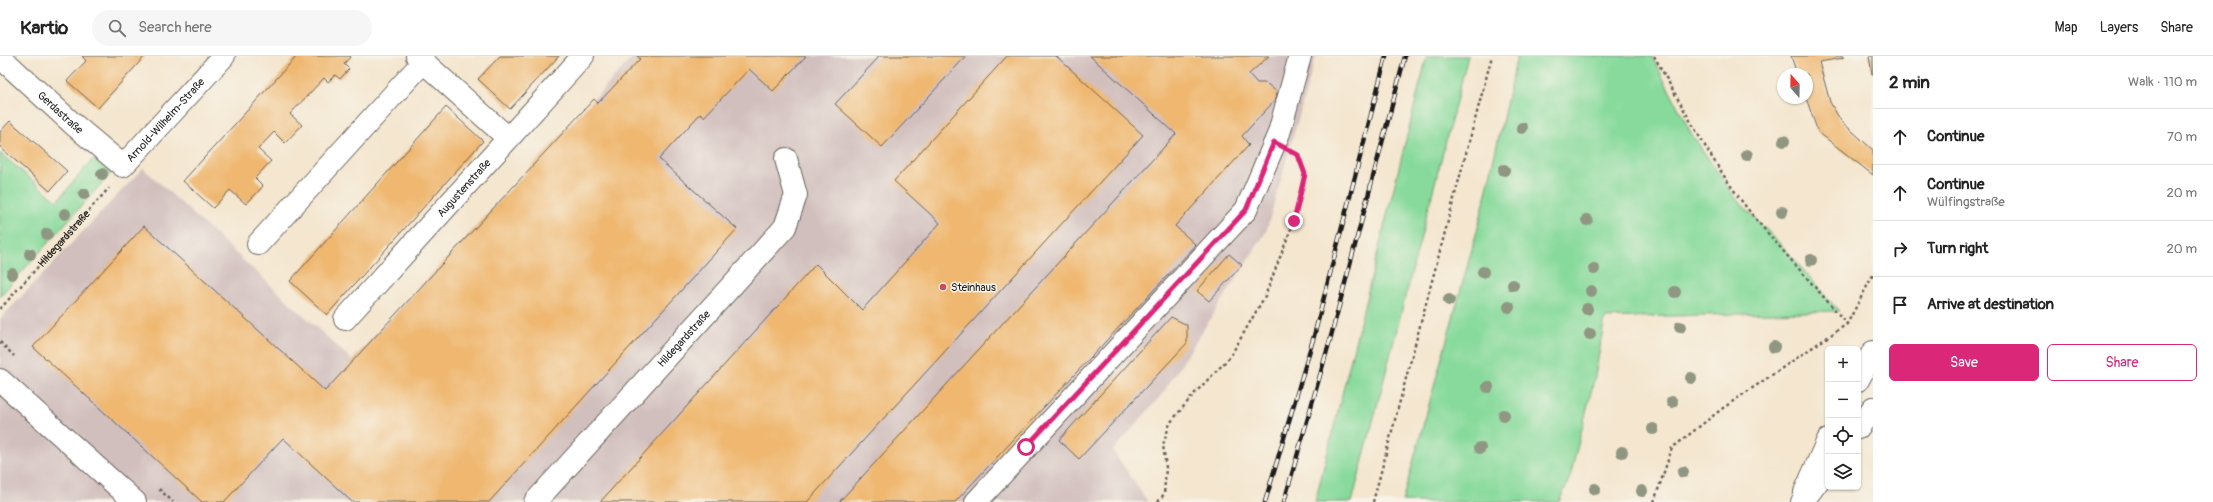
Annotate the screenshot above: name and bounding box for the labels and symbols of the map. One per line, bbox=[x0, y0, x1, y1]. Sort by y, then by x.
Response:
north arrow bbox=[1777, 68, 1813, 104]
street label: Arnold-Wilhelm-Straße bbox=[124, 75, 208, 165]
street label: Gerdastraße bbox=[35, 89, 86, 137]
street label: Augustenstraße bbox=[435, 156, 494, 220]
street label: Hildegardstraße bbox=[35, 207, 93, 270]
route end bbox=[1285, 212, 1303, 230]
place label: Steinhaus bbox=[951, 281, 996, 294]
marker: Steinhaus bbox=[938, 282, 948, 292]
street label: Hildegardstraße bbox=[655, 307, 713, 370]
route start bbox=[1017, 438, 1035, 456]

